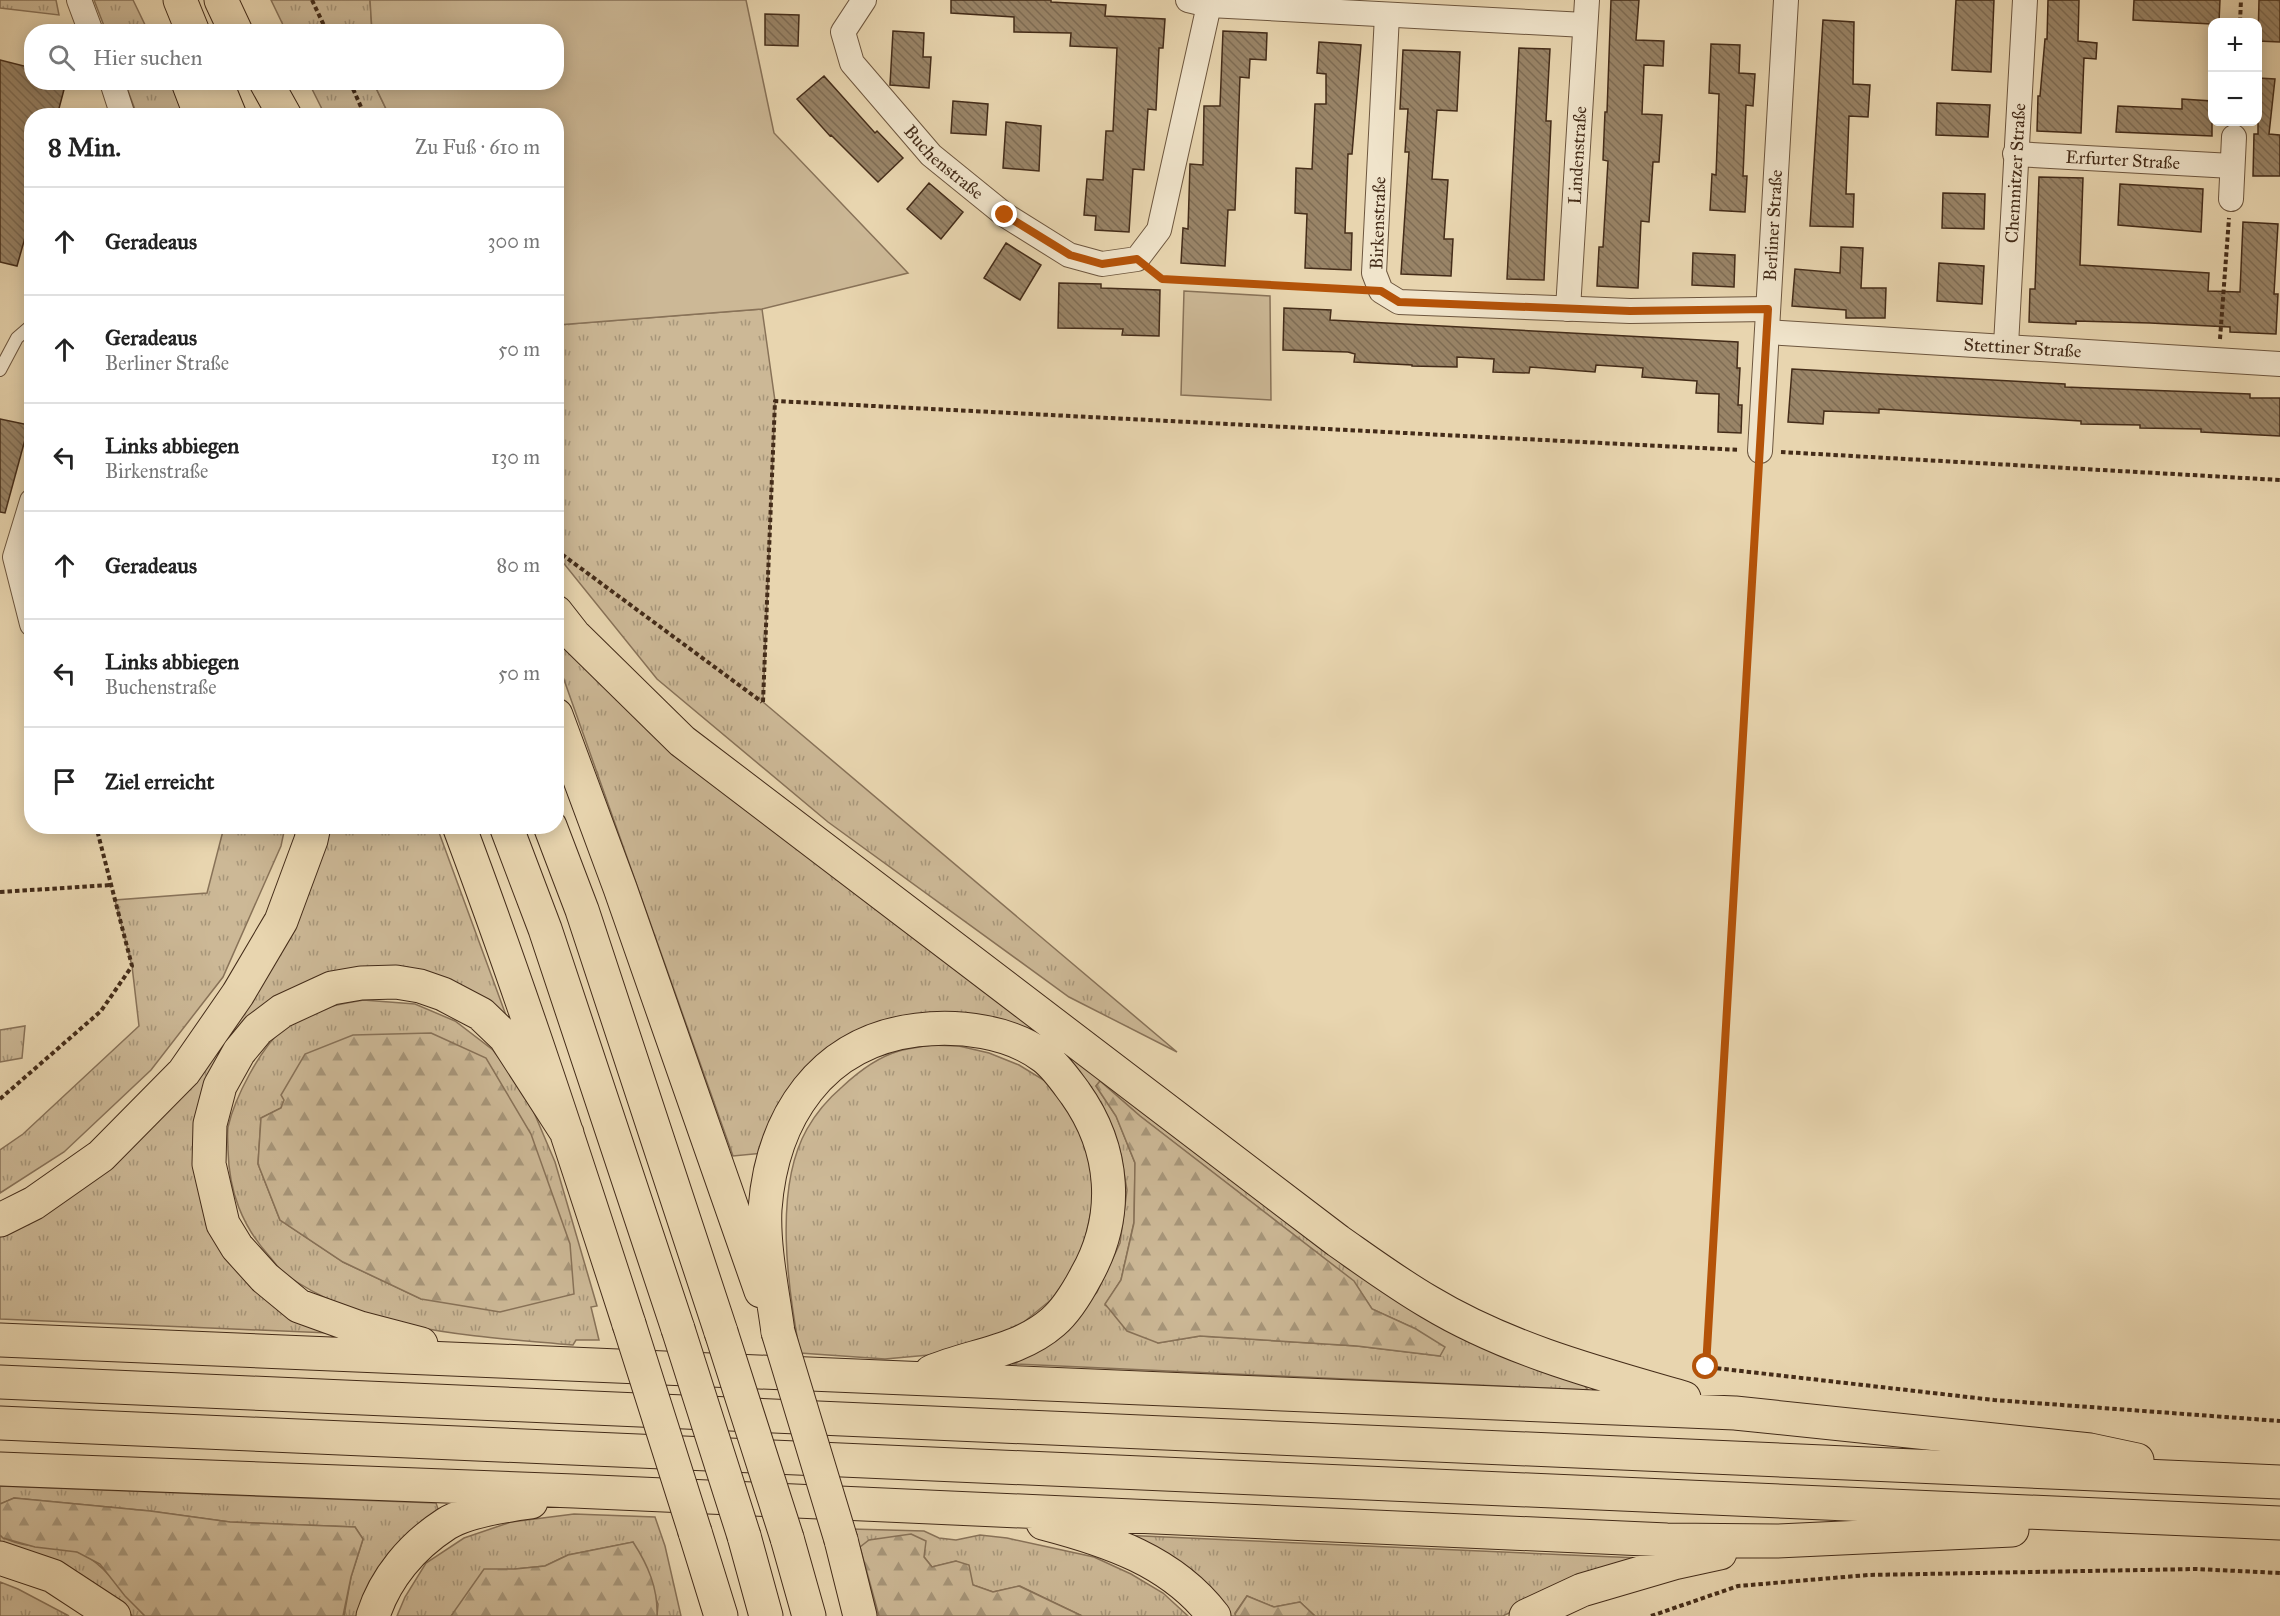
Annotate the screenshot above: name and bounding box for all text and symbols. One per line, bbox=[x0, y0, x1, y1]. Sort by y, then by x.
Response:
map controls bbox=[2208, 18, 2262, 126]
button: + bbox=[2208, 18, 2262, 72]
search box bbox=[24, 24, 564, 90]
icon: search bbox=[45, 41, 78, 74]
text: Hier suchen bbox=[93, 44, 202, 71]
button: − bbox=[2208, 72, 2262, 126]
street label: Chemnitzer Straße bbox=[2001, 103, 2030, 244]
street label: Lindenstraße bbox=[1563, 105, 1591, 205]
street label: Buchenstraße bbox=[899, 120, 988, 204]
text: 8 Min. bbox=[48, 131, 121, 163]
text: Zu Fuß · 610 m bbox=[415, 135, 540, 159]
street label: Erfurter Straße bbox=[2065, 146, 2181, 174]
street label: Berliner Straße bbox=[1759, 169, 1787, 282]
street label: Birkenstraße bbox=[1365, 176, 1391, 270]
route end bbox=[991, 201, 1017, 227]
icon: ahead bbox=[48, 225, 81, 258]
text: Geradeaus bbox=[105, 228, 197, 255]
text: 300 m bbox=[488, 229, 540, 253]
text: Geradeaus bbox=[105, 324, 197, 351]
icon: ahead bbox=[48, 333, 81, 366]
street label: Stettiner Straße bbox=[1963, 333, 2082, 363]
text: 50 m bbox=[498, 337, 540, 361]
text: Berliner Straße bbox=[105, 351, 229, 375]
text: Links abbiegen bbox=[105, 432, 239, 459]
icon: left bbox=[48, 441, 81, 474]
text: 130 m bbox=[491, 445, 540, 469]
text: Birkenstraße bbox=[105, 459, 208, 483]
icon: ahead bbox=[48, 549, 81, 582]
text: Geradeaus bbox=[105, 552, 197, 579]
text: 80 m bbox=[497, 553, 540, 577]
text: Links abbiegen bbox=[105, 648, 239, 675]
icon: left bbox=[48, 657, 81, 690]
text: 50 m bbox=[498, 661, 540, 685]
text: Buchenstraße bbox=[105, 675, 217, 699]
icon: arrive bbox=[48, 765, 81, 798]
text: Ziel erreicht bbox=[105, 768, 214, 795]
route start bbox=[1692, 1353, 1718, 1379]

